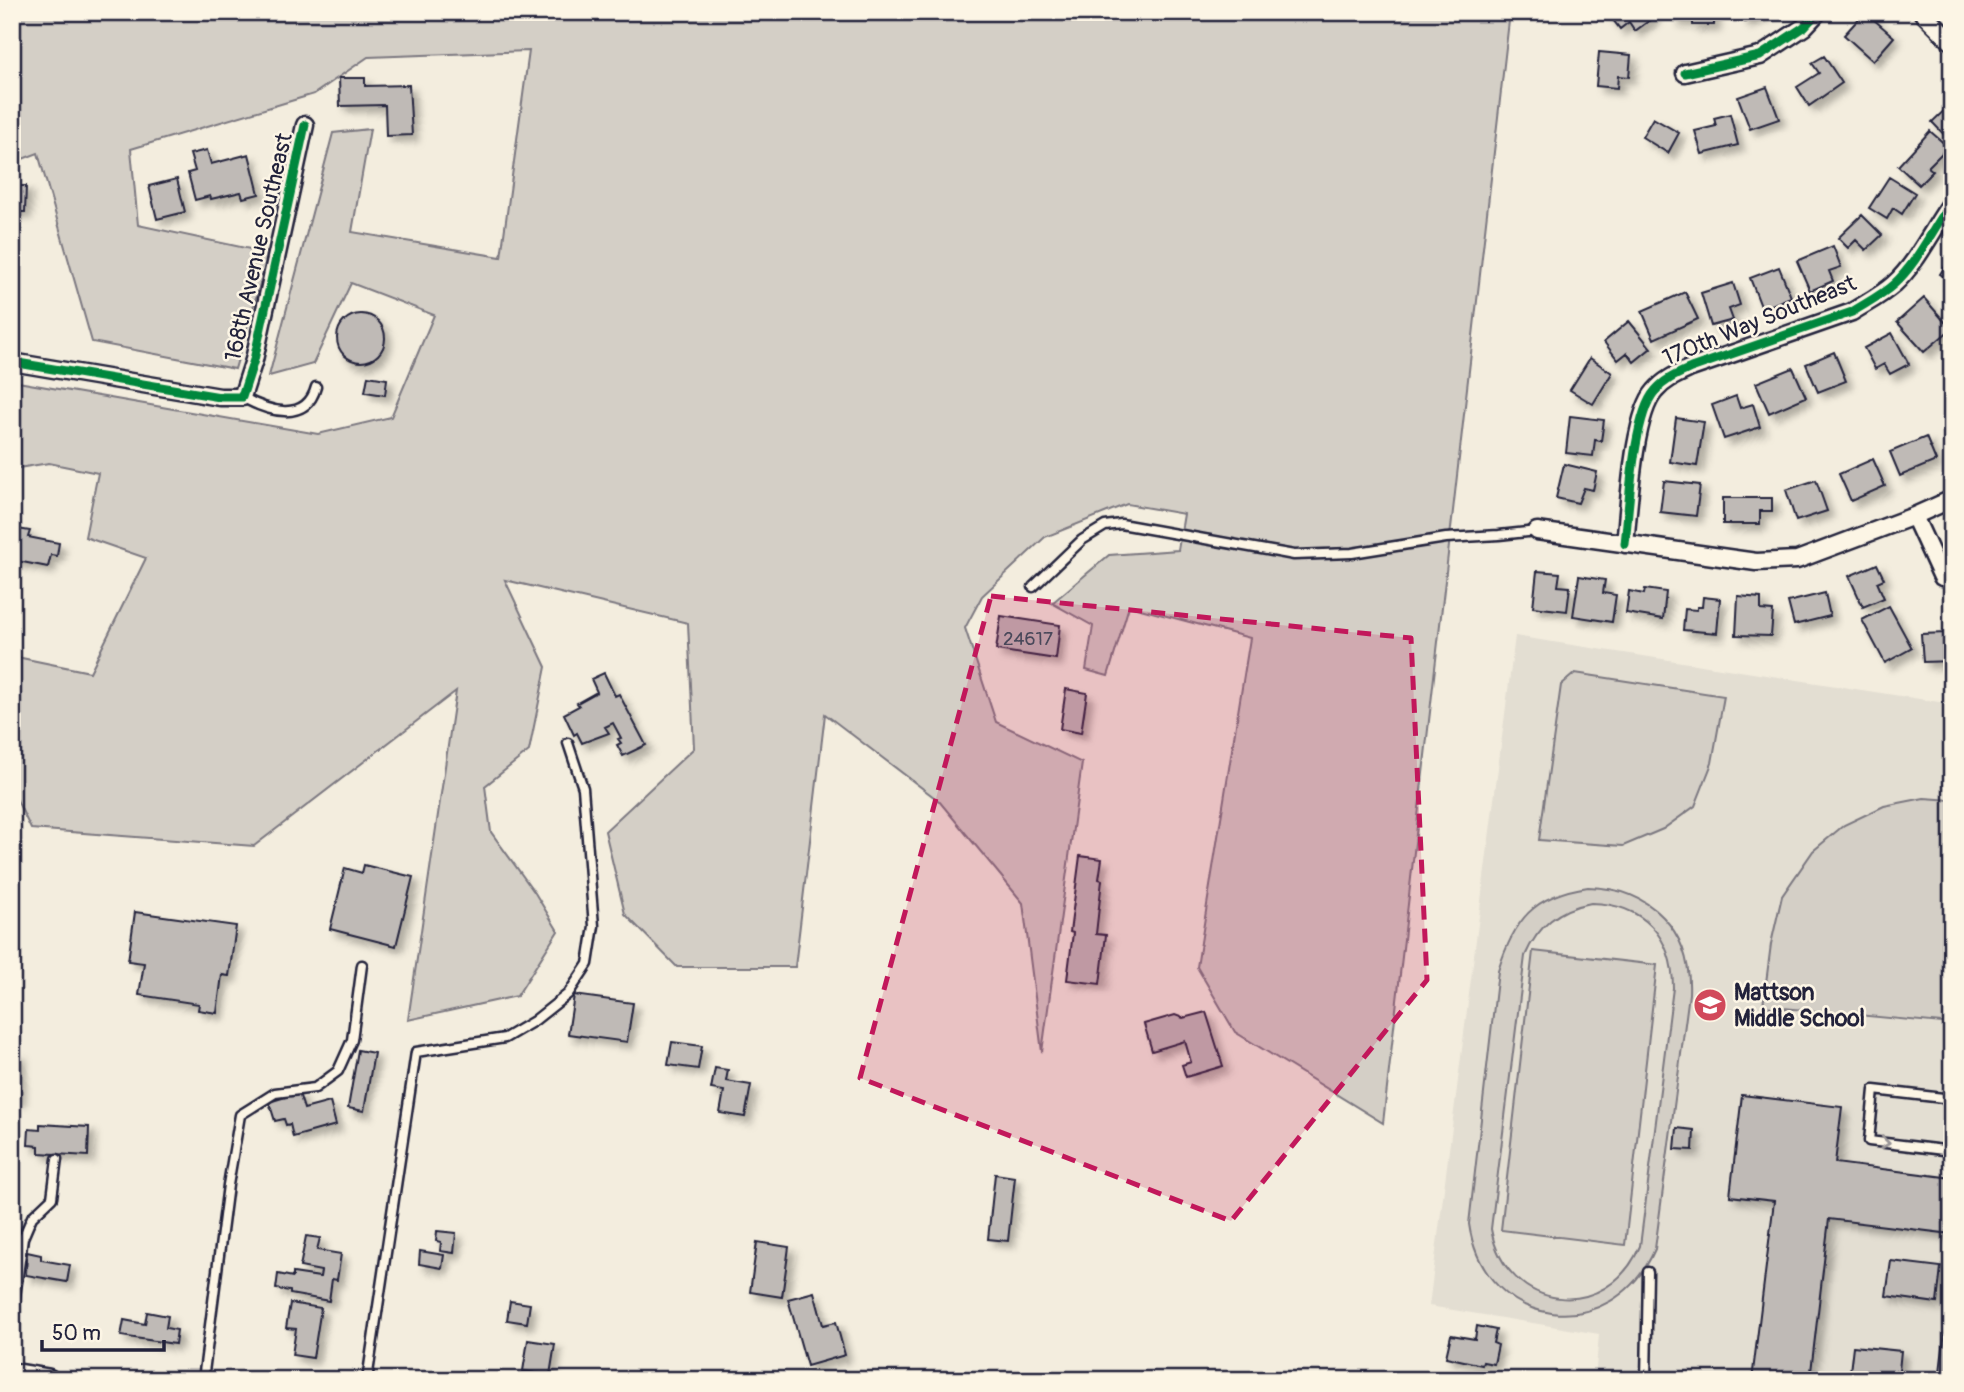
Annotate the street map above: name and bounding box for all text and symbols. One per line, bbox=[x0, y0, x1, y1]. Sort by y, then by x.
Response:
street label: 168th Avenue Southeast bbox=[218, 129, 299, 364]
street label: 170th Way Southeast bbox=[1658, 268, 1861, 373]
house number: 24617 bbox=[1003, 627, 1053, 651]
place label: Mattson Middle School bbox=[1734, 978, 1865, 1033]
school or university icon: Mattson Middle School bbox=[1691, 986, 1729, 1024]
one-way arrow bbox=[1879, 1135, 1891, 1150]
scale bar bbox=[42, 1308, 164, 1352]
text: 50 m bbox=[52, 1320, 101, 1347]

